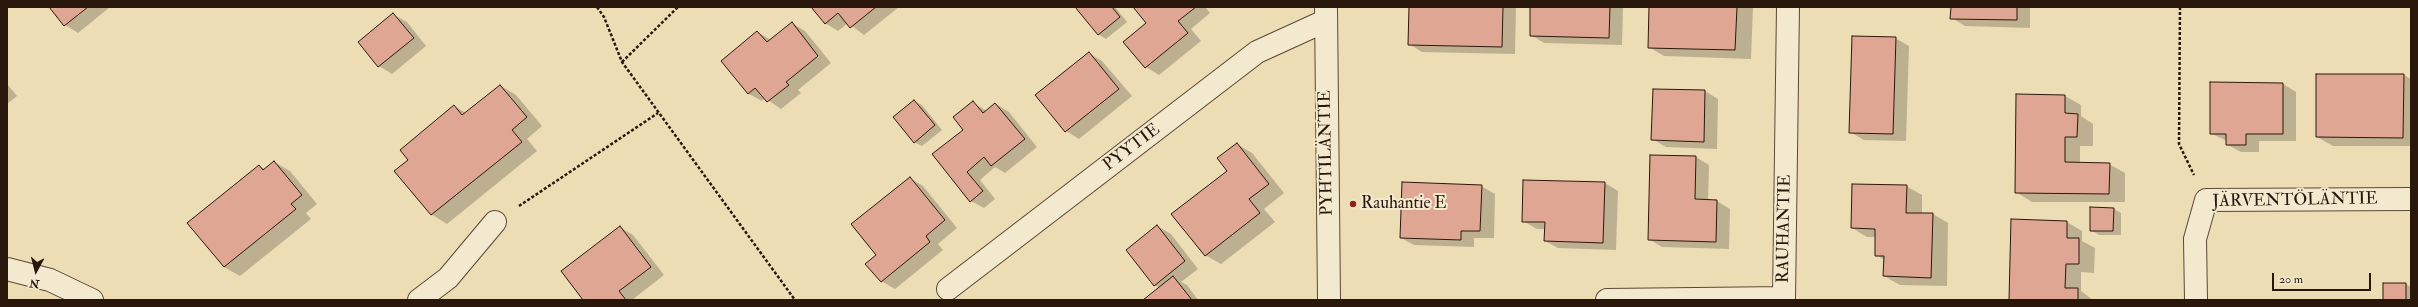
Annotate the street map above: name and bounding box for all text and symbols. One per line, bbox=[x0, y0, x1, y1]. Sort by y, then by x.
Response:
street label: PYHTILÄNTIE bbox=[1316, 90, 1338, 216]
street label: PYYTIE bbox=[1100, 120, 1164, 176]
street label: RAUHANTIE bbox=[1774, 175, 1796, 283]
street label: JÄRVENTÖLÄNTIE bbox=[2212, 189, 2378, 213]
place label: Rauhantie E bbox=[1361, 194, 1446, 214]
marker: Rauhantie E bbox=[1348, 199, 1358, 209]
north arrow bbox=[16, 251, 56, 291]
scale bar bbox=[2274, 265, 2373, 291]
text: 20 m bbox=[2279, 272, 2303, 287]
text: N bbox=[29, 276, 40, 290]

